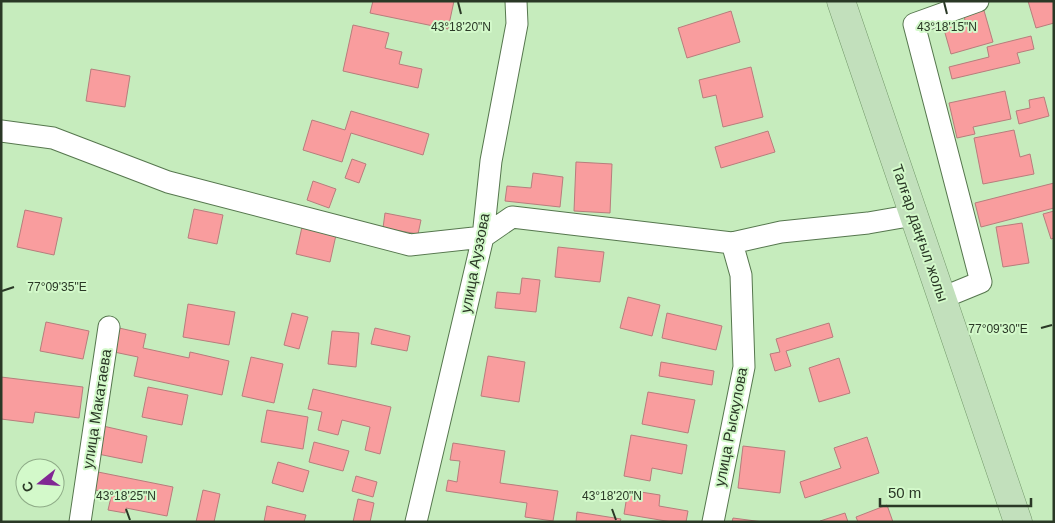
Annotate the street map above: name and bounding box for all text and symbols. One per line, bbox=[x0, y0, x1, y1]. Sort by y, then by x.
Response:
text: 43°18'20"N bbox=[431, 20, 491, 34]
text: 43°18'15"N bbox=[917, 20, 977, 34]
street label: Талғар даңғыл жолы bbox=[889, 162, 952, 304]
street label: улица Ауэзова bbox=[457, 211, 493, 314]
text: 77°09'35"E bbox=[27, 280, 87, 294]
text: 77°09'30"E bbox=[968, 322, 1028, 336]
street label: улица Макатаева bbox=[79, 347, 114, 470]
street label: улица Рыскулова bbox=[711, 365, 751, 488]
north arrow bbox=[15, 458, 65, 508]
scale bar bbox=[880, 476, 1031, 508]
text: С bbox=[18, 480, 37, 494]
text: 50 m bbox=[888, 484, 921, 501]
text: 43°18'25"N bbox=[96, 489, 156, 503]
text: 43°18'20"N bbox=[582, 489, 642, 503]

